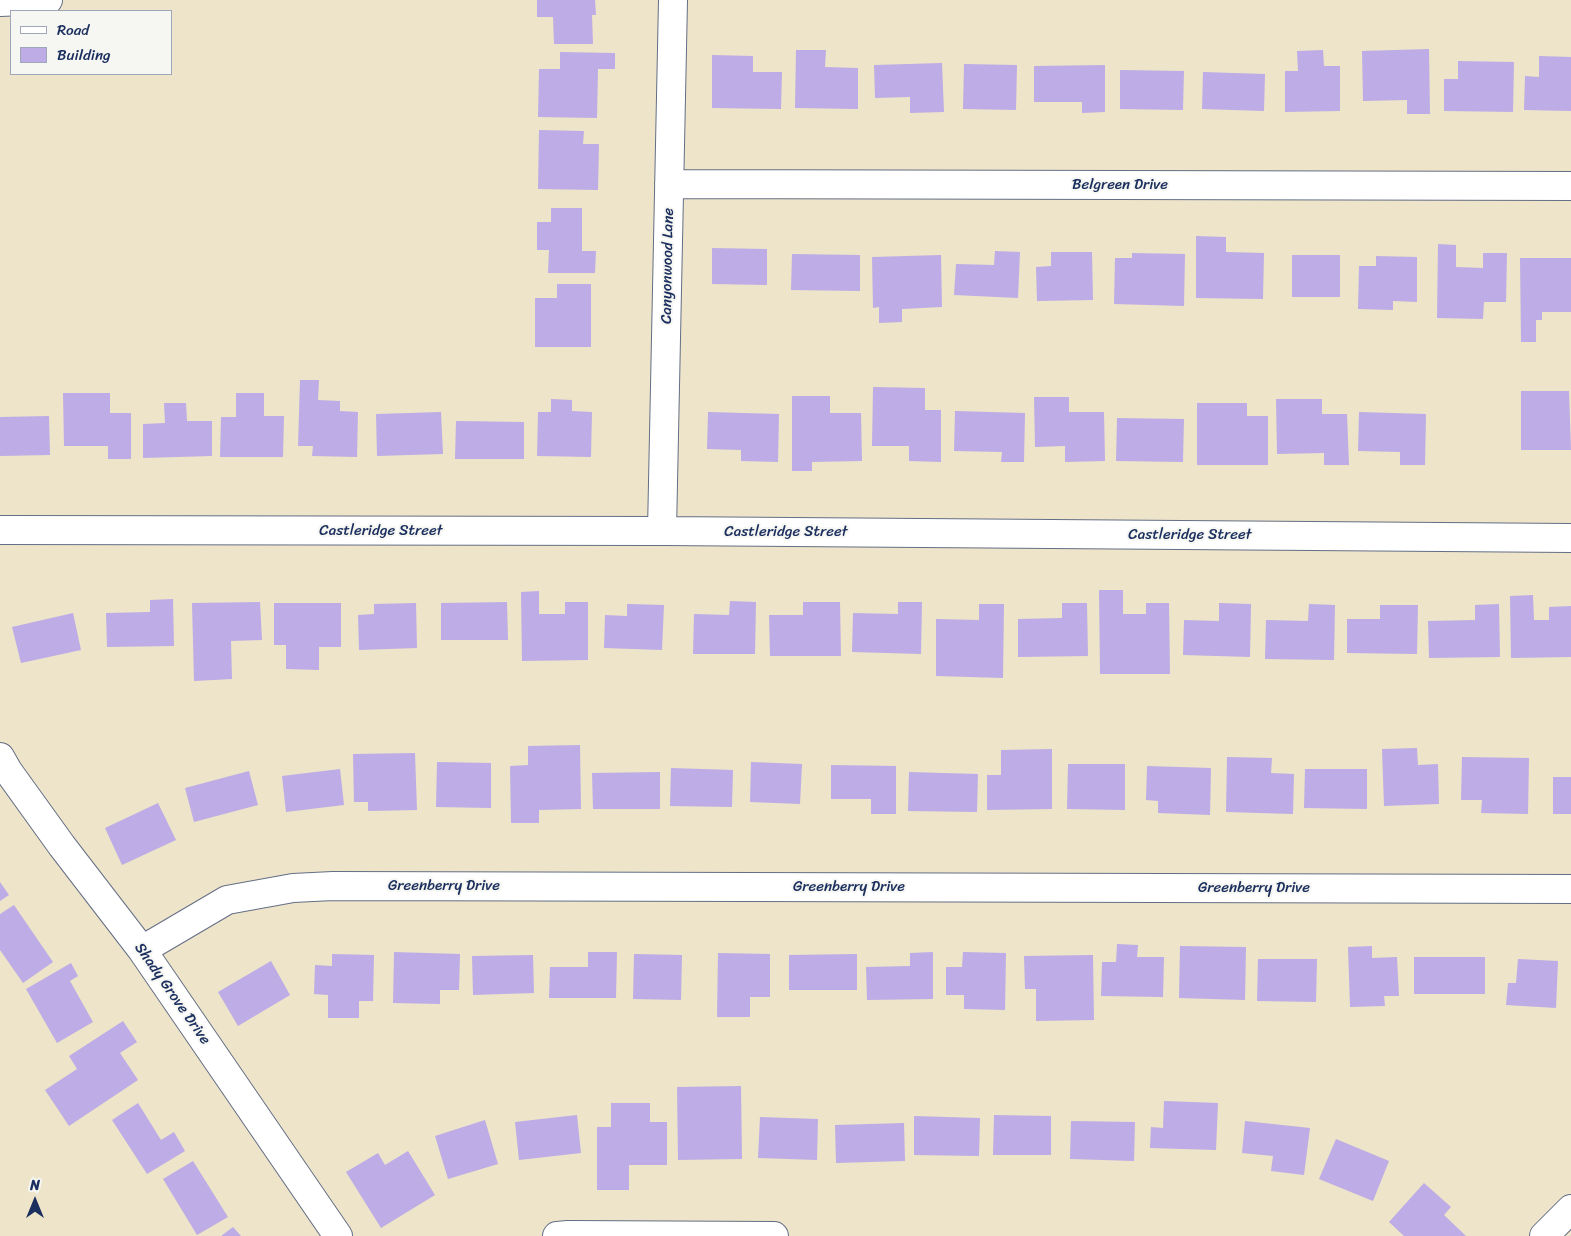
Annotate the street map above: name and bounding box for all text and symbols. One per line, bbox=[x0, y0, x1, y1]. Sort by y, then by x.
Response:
legend bbox=[10, 10, 172, 75]
text: Road bbox=[57, 17, 89, 43]
text: Building bbox=[57, 42, 111, 68]
street label: Belgreen Drive bbox=[1072, 176, 1168, 194]
street label: Canyonwood Lane bbox=[658, 208, 678, 324]
street label: Castleridge Street bbox=[319, 522, 443, 540]
street label: Castleridge Street bbox=[724, 523, 848, 541]
street label: Castleridge Street bbox=[1128, 526, 1252, 544]
street label: Greenberry Drive bbox=[388, 877, 500, 895]
street label: Greenberry Drive bbox=[793, 878, 905, 896]
street label: Greenberry Drive bbox=[1198, 879, 1310, 897]
street label: Shady Grove Drive bbox=[130, 940, 214, 1048]
text: N bbox=[30, 1173, 40, 1198]
north arrow bbox=[10, 1176, 60, 1226]

